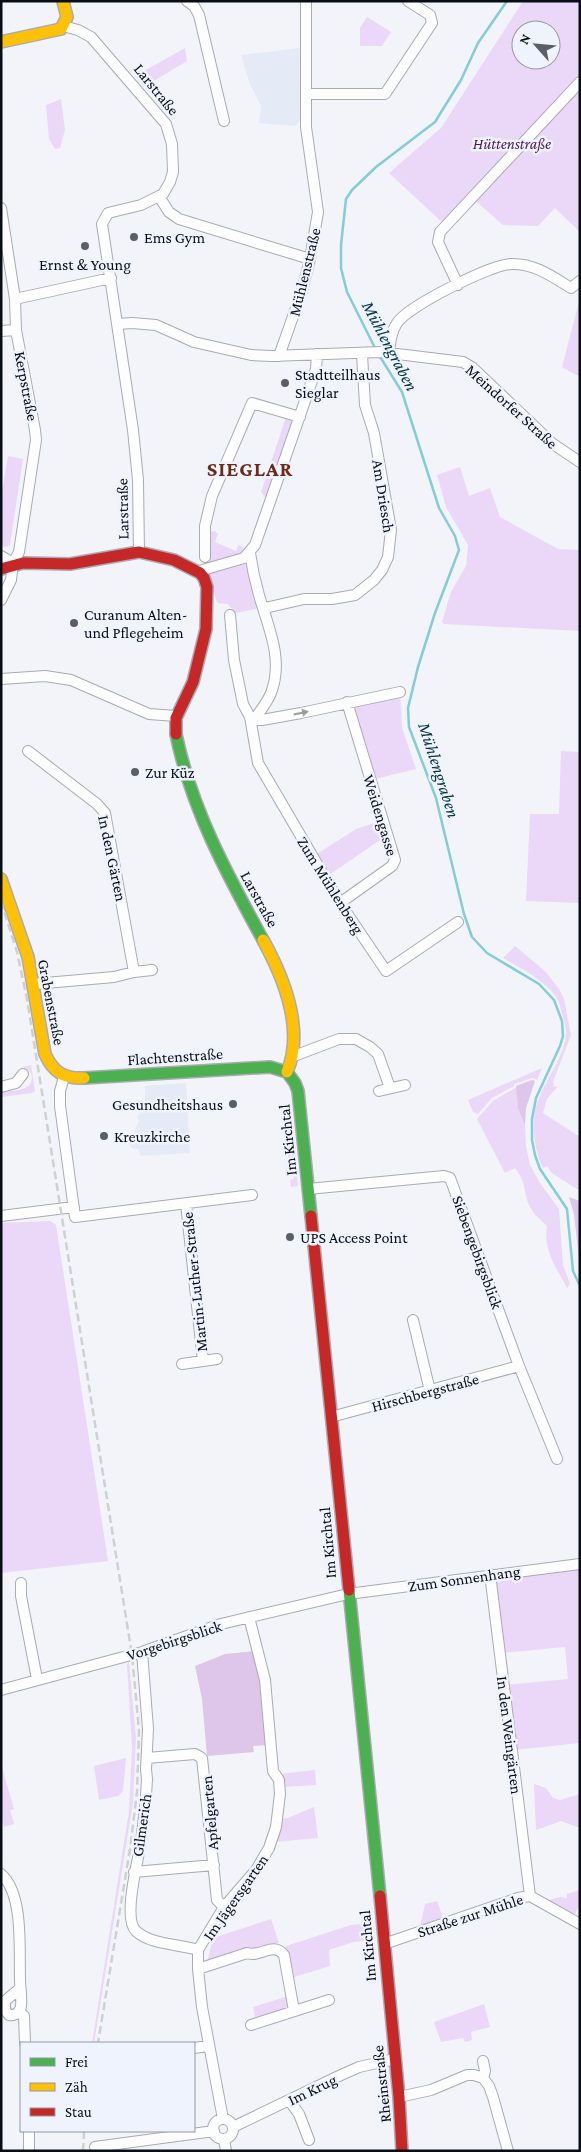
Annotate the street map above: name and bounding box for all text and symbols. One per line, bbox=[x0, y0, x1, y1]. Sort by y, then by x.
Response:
north arrow bbox=[511, 20, 561, 70]
text: N bbox=[515, 31, 534, 47]
street label: Larstraße bbox=[131, 60, 182, 118]
park label: Hüttenstraße bbox=[473, 135, 551, 153]
street label: Mühlenstraße bbox=[285, 226, 324, 318]
place label: Ems Gym bbox=[144, 229, 205, 247]
marker: Ems Gym bbox=[128, 231, 140, 243]
marker: Ernst & Young bbox=[79, 240, 91, 252]
place label: Ernst & Young bbox=[39, 256, 131, 274]
water label: Mühlengraben bbox=[357, 297, 422, 395]
street label: Kerpstraße bbox=[10, 350, 42, 422]
street label: Meindorfer Straße bbox=[462, 361, 561, 452]
place label: Stadtteilhaus Sieglar bbox=[295, 366, 380, 402]
marker: Stadtteilhaus Sieglar bbox=[279, 377, 291, 389]
district label: SIEGLAR bbox=[207, 457, 293, 481]
street label: Am Driesch bbox=[369, 458, 398, 534]
street label: Larstraße bbox=[113, 478, 132, 540]
place label: Curanum Alten- und Pflegeheim bbox=[84, 606, 188, 642]
marker: Curanum Alten- und Pflegeheim bbox=[68, 617, 80, 629]
one-way arrow bbox=[293, 709, 308, 717]
water label: Mühlengraben bbox=[414, 719, 464, 820]
place label: Zur Küz bbox=[145, 764, 195, 781]
marker: Zur Küz bbox=[129, 766, 141, 778]
street label: Weidengasse bbox=[359, 773, 401, 858]
street label: In den Gärten bbox=[95, 814, 130, 903]
street label: Zum Mühlenberg bbox=[293, 834, 367, 938]
street label: Larstraße bbox=[237, 868, 282, 930]
street label: Grabenstraße bbox=[35, 958, 68, 1046]
street label: Flachtenstraße bbox=[127, 1045, 223, 1068]
place label: Gesundheitshaus bbox=[112, 1096, 223, 1113]
marker: Gesundheitshaus bbox=[227, 1098, 239, 1110]
street label: Im Kirchtal bbox=[275, 1104, 300, 1176]
place label: Kreuzkirche bbox=[114, 1128, 190, 1145]
marker: Kreuzkirche bbox=[98, 1130, 110, 1142]
street label: Siebengebirgsblick bbox=[448, 1193, 506, 1312]
street label: Martin-Luther-Straße bbox=[179, 1211, 210, 1353]
place label: UPS Access Point bbox=[300, 1229, 408, 1246]
marker: UPS Access Point bbox=[284, 1231, 296, 1243]
street label: Hirschbergstraße bbox=[370, 1370, 481, 1416]
street label: Im Kirchtal bbox=[316, 1507, 339, 1579]
street label: Zum Sonnenhang bbox=[407, 1562, 522, 1596]
street label: Vorgebirgsblick bbox=[125, 1617, 224, 1665]
street label: In den Weingärten bbox=[493, 1675, 525, 1796]
street label: Apfelgarten bbox=[198, 1774, 222, 1851]
street label: Gilmerich bbox=[129, 1792, 154, 1858]
street label: Im Jägersgarten bbox=[199, 1851, 272, 1944]
street label: Straße zur Mühle bbox=[415, 1890, 525, 1941]
street label: Im Kirchtal bbox=[356, 1910, 379, 1982]
legend bbox=[20, 2042, 195, 2132]
street label: Rheinstraße bbox=[369, 2044, 394, 2123]
text: Frei bbox=[65, 2054, 88, 2070]
street label: Im Krug bbox=[285, 2070, 340, 2109]
text: Zäh bbox=[65, 2079, 88, 2095]
text: Stau bbox=[65, 2104, 92, 2120]

